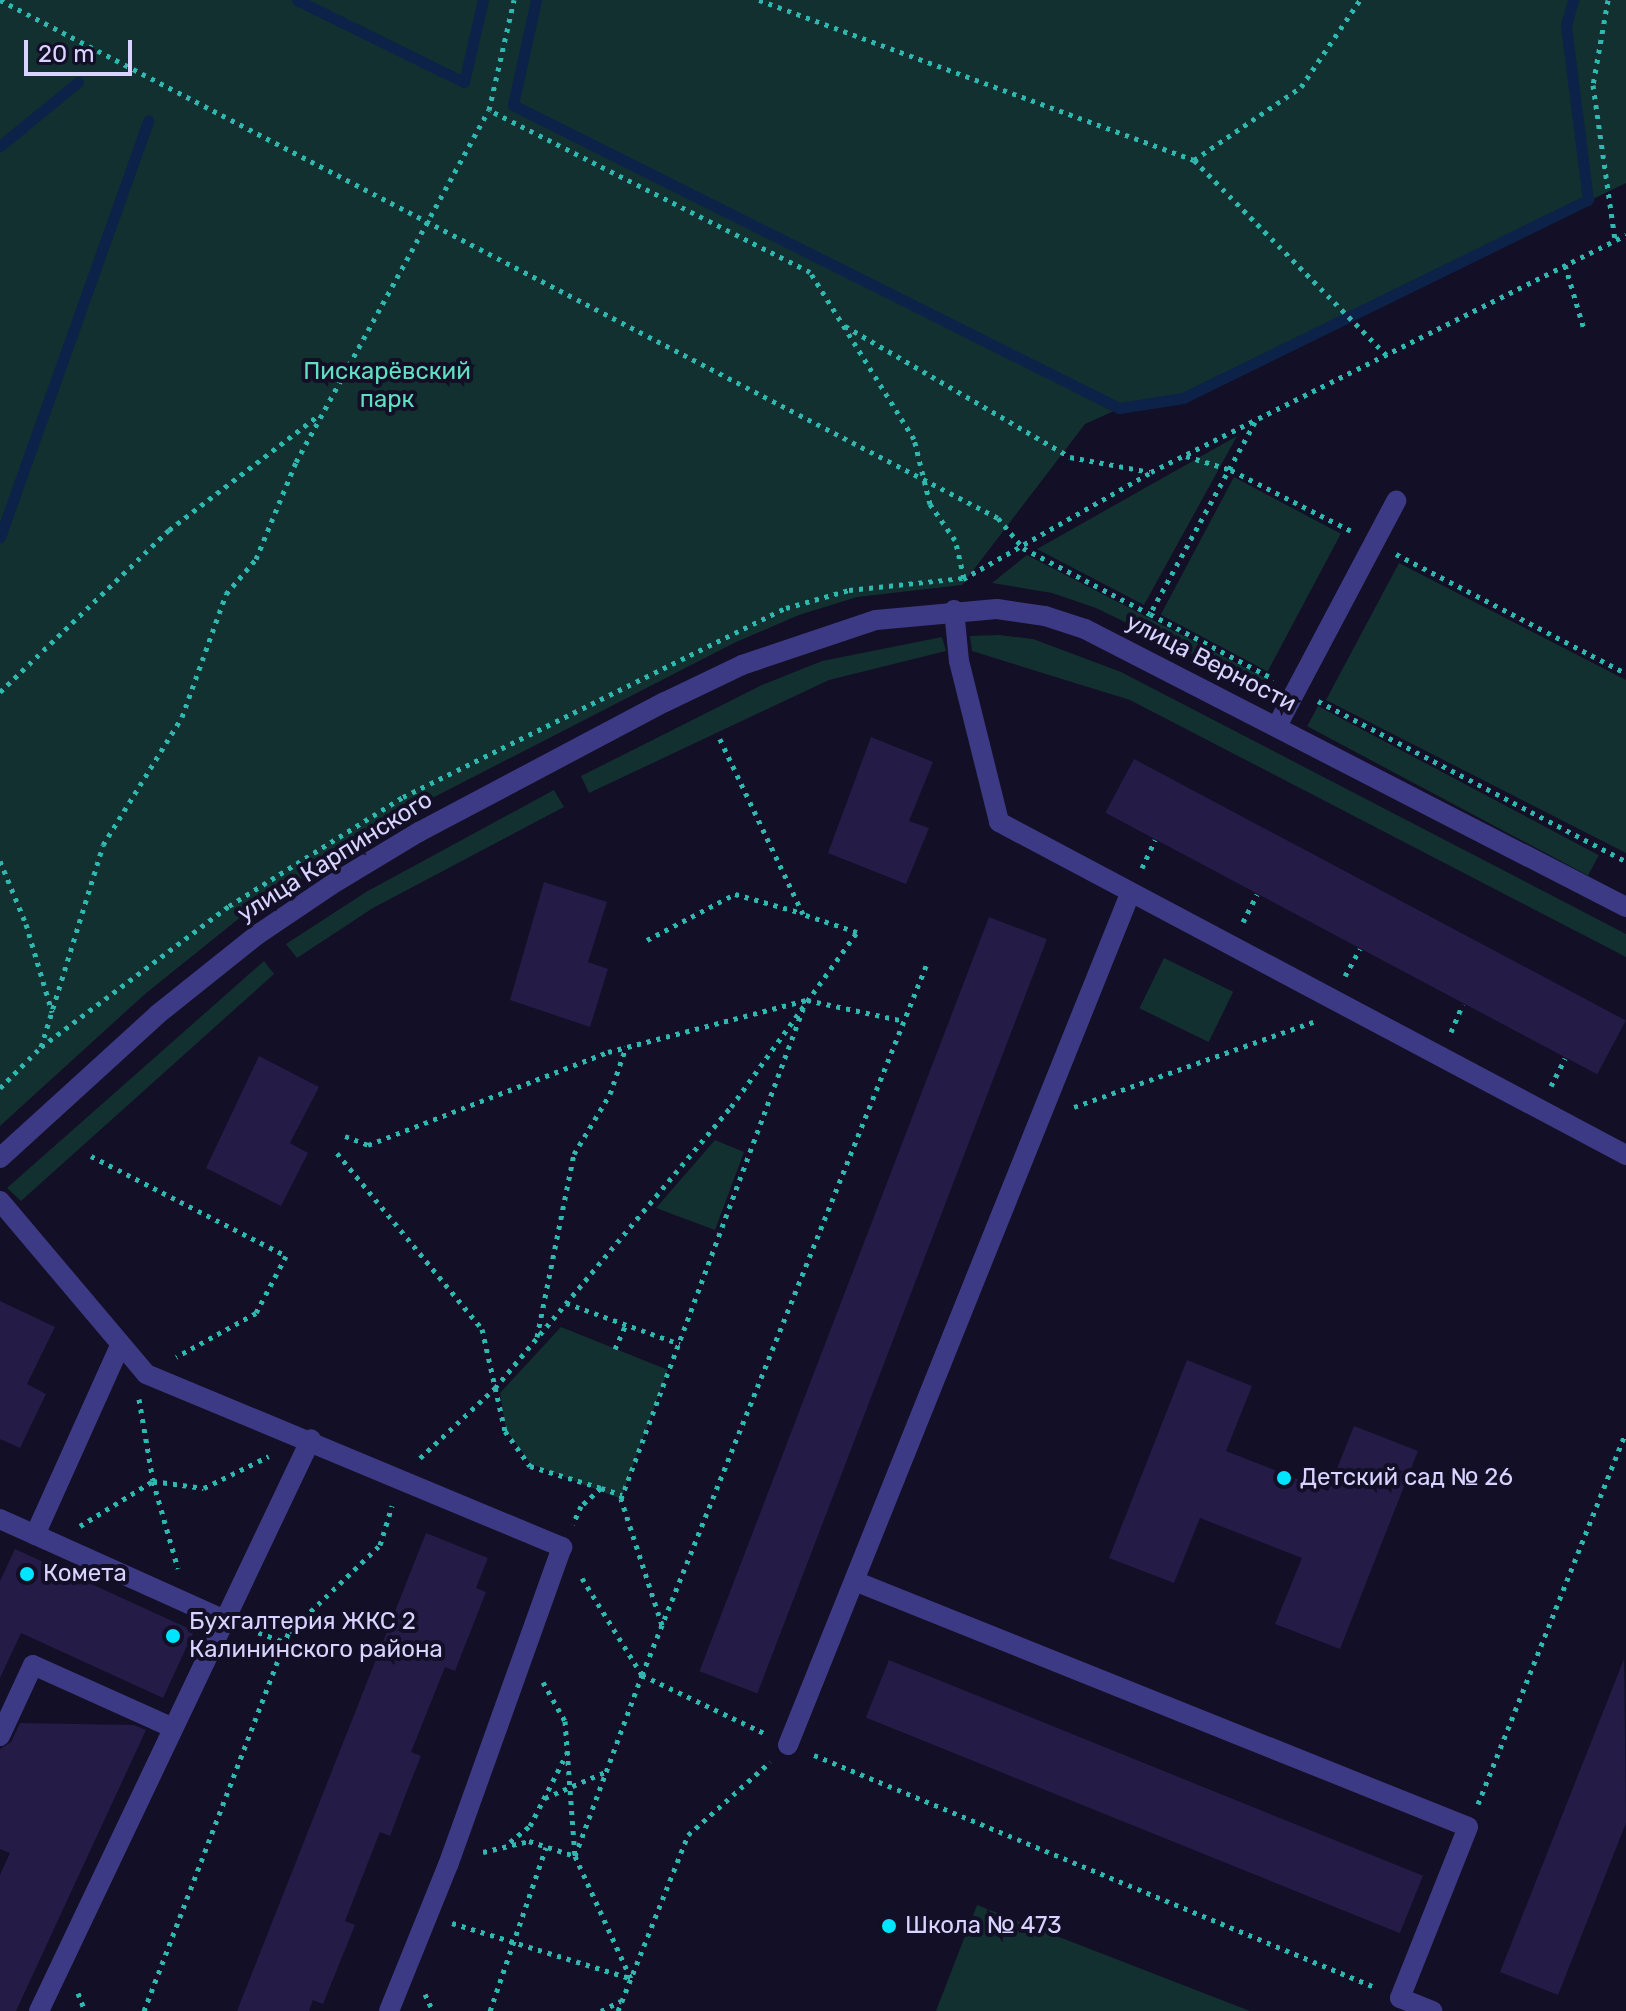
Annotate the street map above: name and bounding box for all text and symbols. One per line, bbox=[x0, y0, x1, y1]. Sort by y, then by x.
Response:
scale bar bbox=[28, 24, 136, 74]
text: 20 m bbox=[38, 40, 95, 68]
park label: Пискарёвский парк bbox=[303, 358, 471, 414]
street label: улица Верности bbox=[1121, 608, 1301, 718]
street label: улица Карпинского bbox=[232, 785, 438, 929]
place label: Детский сад № 26 bbox=[1300, 1464, 1513, 1492]
marker: Детский сад № 26 bbox=[1275, 1469, 1293, 1487]
place label: Комета bbox=[43, 1560, 127, 1588]
marker: Комета bbox=[18, 1565, 36, 1583]
place label: Бухгалтерия ЖКС 2 Калининского района bbox=[189, 1608, 443, 1664]
marker: Бухгалтерия ЖКС 2 Калининского района bbox=[164, 1627, 182, 1645]
place label: Школа № 473 bbox=[905, 1912, 1062, 1940]
marker: Школа № 473 bbox=[880, 1917, 898, 1935]

